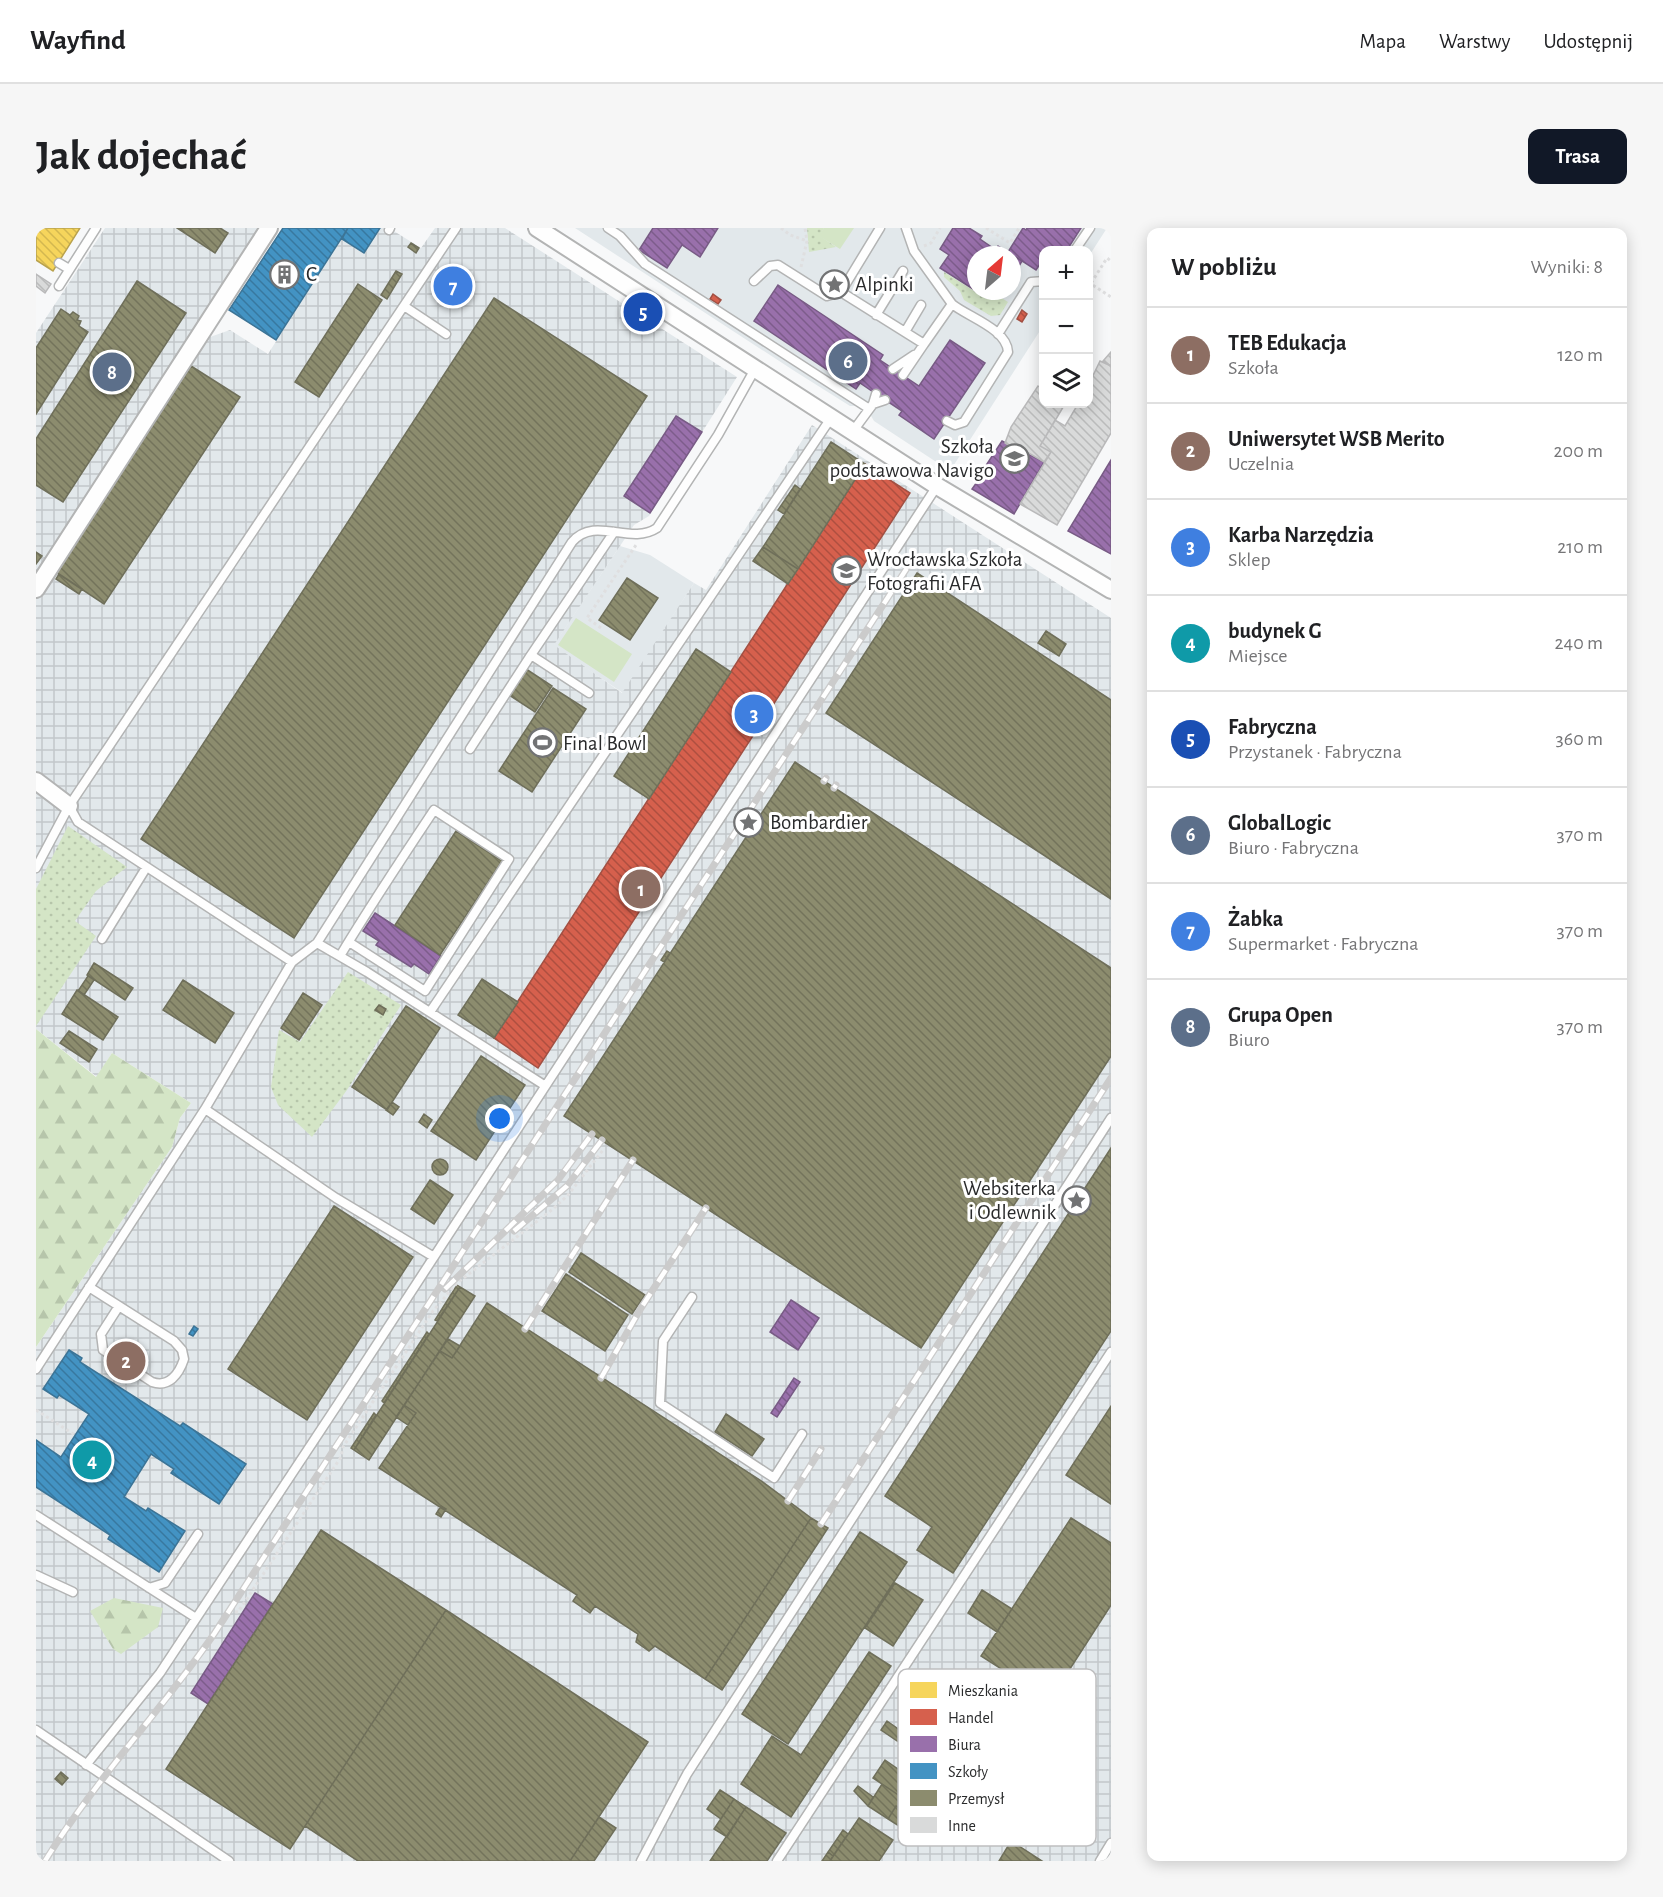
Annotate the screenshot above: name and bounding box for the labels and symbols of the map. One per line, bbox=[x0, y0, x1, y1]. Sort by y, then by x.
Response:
north arrow bbox=[967, 246, 1021, 300]
building icon: C bbox=[269, 258, 301, 290]
place label: C bbox=[306, 264, 317, 285]
pin: 7 bbox=[434, 264, 472, 308]
place icon: Alpinki bbox=[818, 268, 850, 300]
place label: Alpinki bbox=[855, 274, 914, 295]
pin: 5 bbox=[624, 290, 662, 334]
pin: 6 bbox=[828, 338, 868, 384]
pin: 8 bbox=[92, 350, 132, 394]
place label: Szkoła podstawowa Navigo bbox=[830, 436, 994, 481]
school or university icon: Szkoła podstawowa Navigo bbox=[999, 442, 1031, 474]
place label: Wrocławska Szkoła Fotografii AFA bbox=[867, 549, 1023, 594]
school or university icon: Wrocławska Szkoła Fotografii AFA bbox=[830, 555, 862, 587]
pin: 3 bbox=[734, 692, 774, 736]
sports icon: Final Bowl bbox=[526, 727, 558, 759]
place label: Final Bowl bbox=[563, 733, 647, 754]
place icon: Bombardier bbox=[733, 806, 765, 838]
place label: Bombardier bbox=[770, 812, 868, 833]
pin: 1 bbox=[622, 866, 660, 912]
your location bbox=[485, 1104, 514, 1133]
place label: Websiterka i Odlewnik bbox=[963, 1178, 1056, 1223]
place icon: Websiterka i Odlewnik bbox=[1061, 1184, 1093, 1216]
pin: 2 bbox=[106, 1338, 146, 1384]
pin: 4 bbox=[72, 1438, 112, 1482]
legend bbox=[898, 1669, 1096, 1846]
text: Mieszkania bbox=[948, 1683, 1018, 1699]
text: Handel bbox=[948, 1710, 994, 1726]
text: Biura bbox=[948, 1737, 981, 1753]
text: Szkoły bbox=[948, 1764, 988, 1781]
text: Przemysł bbox=[948, 1791, 1005, 1808]
text: Inne bbox=[948, 1818, 976, 1834]

